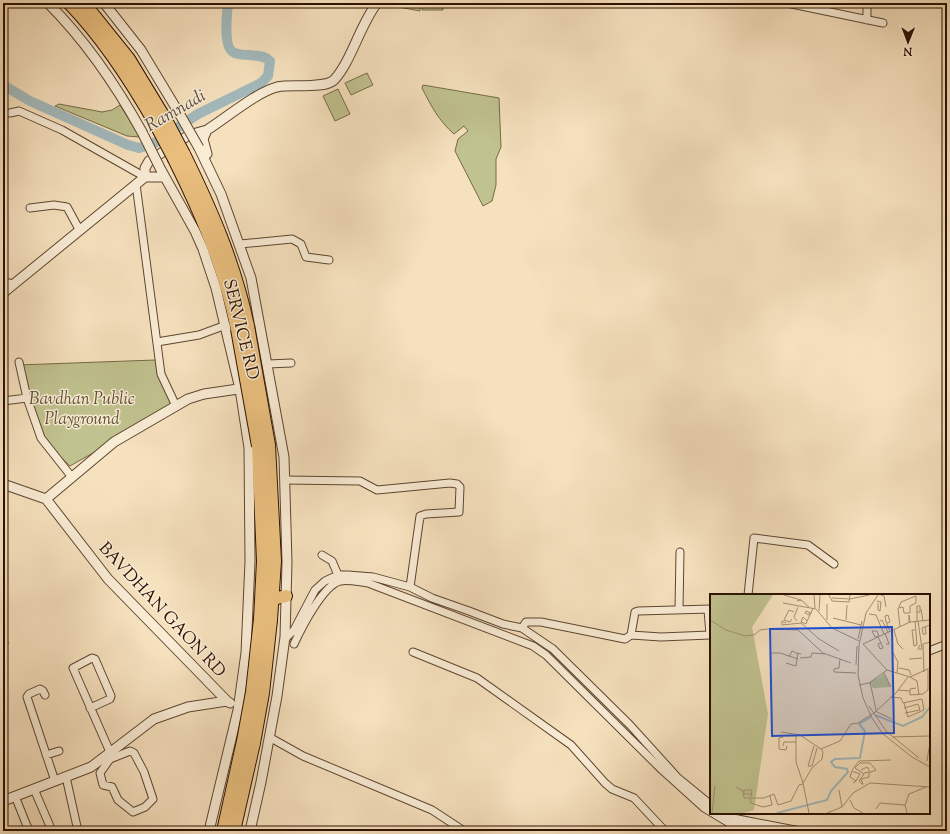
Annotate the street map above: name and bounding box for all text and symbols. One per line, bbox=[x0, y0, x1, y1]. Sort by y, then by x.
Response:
north arrow bbox=[888, 22, 928, 62]
text: N bbox=[903, 43, 913, 59]
water label: Ramnadi bbox=[141, 84, 211, 140]
street label: SERVICE RD bbox=[216, 277, 264, 382]
park label: Bavdhan Public Playground bbox=[29, 388, 135, 432]
street label: BAVDHAN GAON RD bbox=[92, 537, 231, 683]
inset map bbox=[710, 594, 930, 814]

